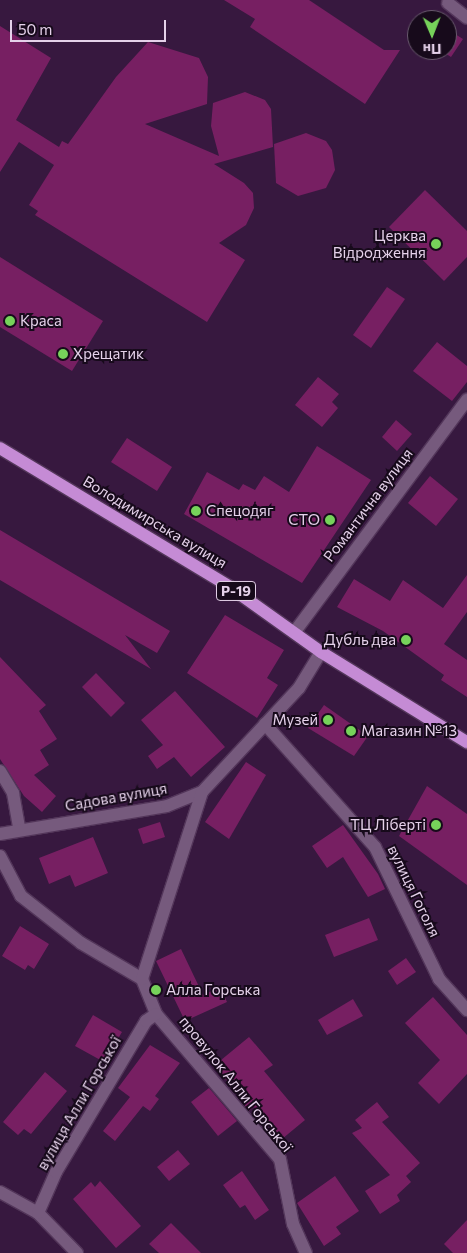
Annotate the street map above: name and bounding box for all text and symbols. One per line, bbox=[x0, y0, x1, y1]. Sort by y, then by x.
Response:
scale bar bbox=[12, 10, 169, 42]
north arrow bbox=[407, 10, 457, 60]
text: 50 m bbox=[18, 20, 52, 38]
text: Пн bbox=[423, 41, 442, 58]
place label: Церква Відродження bbox=[333, 226, 426, 261]
marker: Церква Відродження bbox=[430, 238, 442, 250]
place label: Краса bbox=[20, 312, 62, 330]
marker: Краса bbox=[4, 315, 16, 327]
place label: Хрещатик bbox=[73, 345, 144, 363]
marker: Хрещатик bbox=[57, 348, 69, 360]
street label: Романтична вулиця bbox=[320, 445, 416, 565]
street label: Володимирська вулиця bbox=[80, 472, 230, 572]
place label: Спецодяг bbox=[206, 502, 274, 520]
marker: Спецодяг bbox=[190, 505, 202, 517]
place label: СТО bbox=[288, 511, 320, 529]
marker: СТО bbox=[324, 514, 336, 526]
road number: Р-19 bbox=[215, 580, 257, 602]
place label: Дубль два bbox=[324, 631, 396, 649]
marker: Дубль два bbox=[400, 634, 412, 646]
place label: Музей bbox=[273, 711, 318, 729]
marker: Музей bbox=[322, 714, 334, 726]
place label: Магазин №13 bbox=[361, 722, 457, 740]
marker: Магазин №13 bbox=[345, 725, 357, 737]
street label: Садова вулиця bbox=[63, 779, 169, 815]
place label: ТЦ Ліберті bbox=[350, 816, 426, 834]
marker: ТЦ Ліберті bbox=[430, 819, 442, 831]
street label: вулиця Гоголя bbox=[384, 842, 444, 940]
place label: Алла Горська bbox=[166, 981, 260, 999]
marker: Алла Горська bbox=[150, 984, 162, 996]
street label: провулок Алли Горської bbox=[176, 1012, 296, 1156]
street label: вулиця Алли Горської bbox=[33, 1033, 125, 1173]

